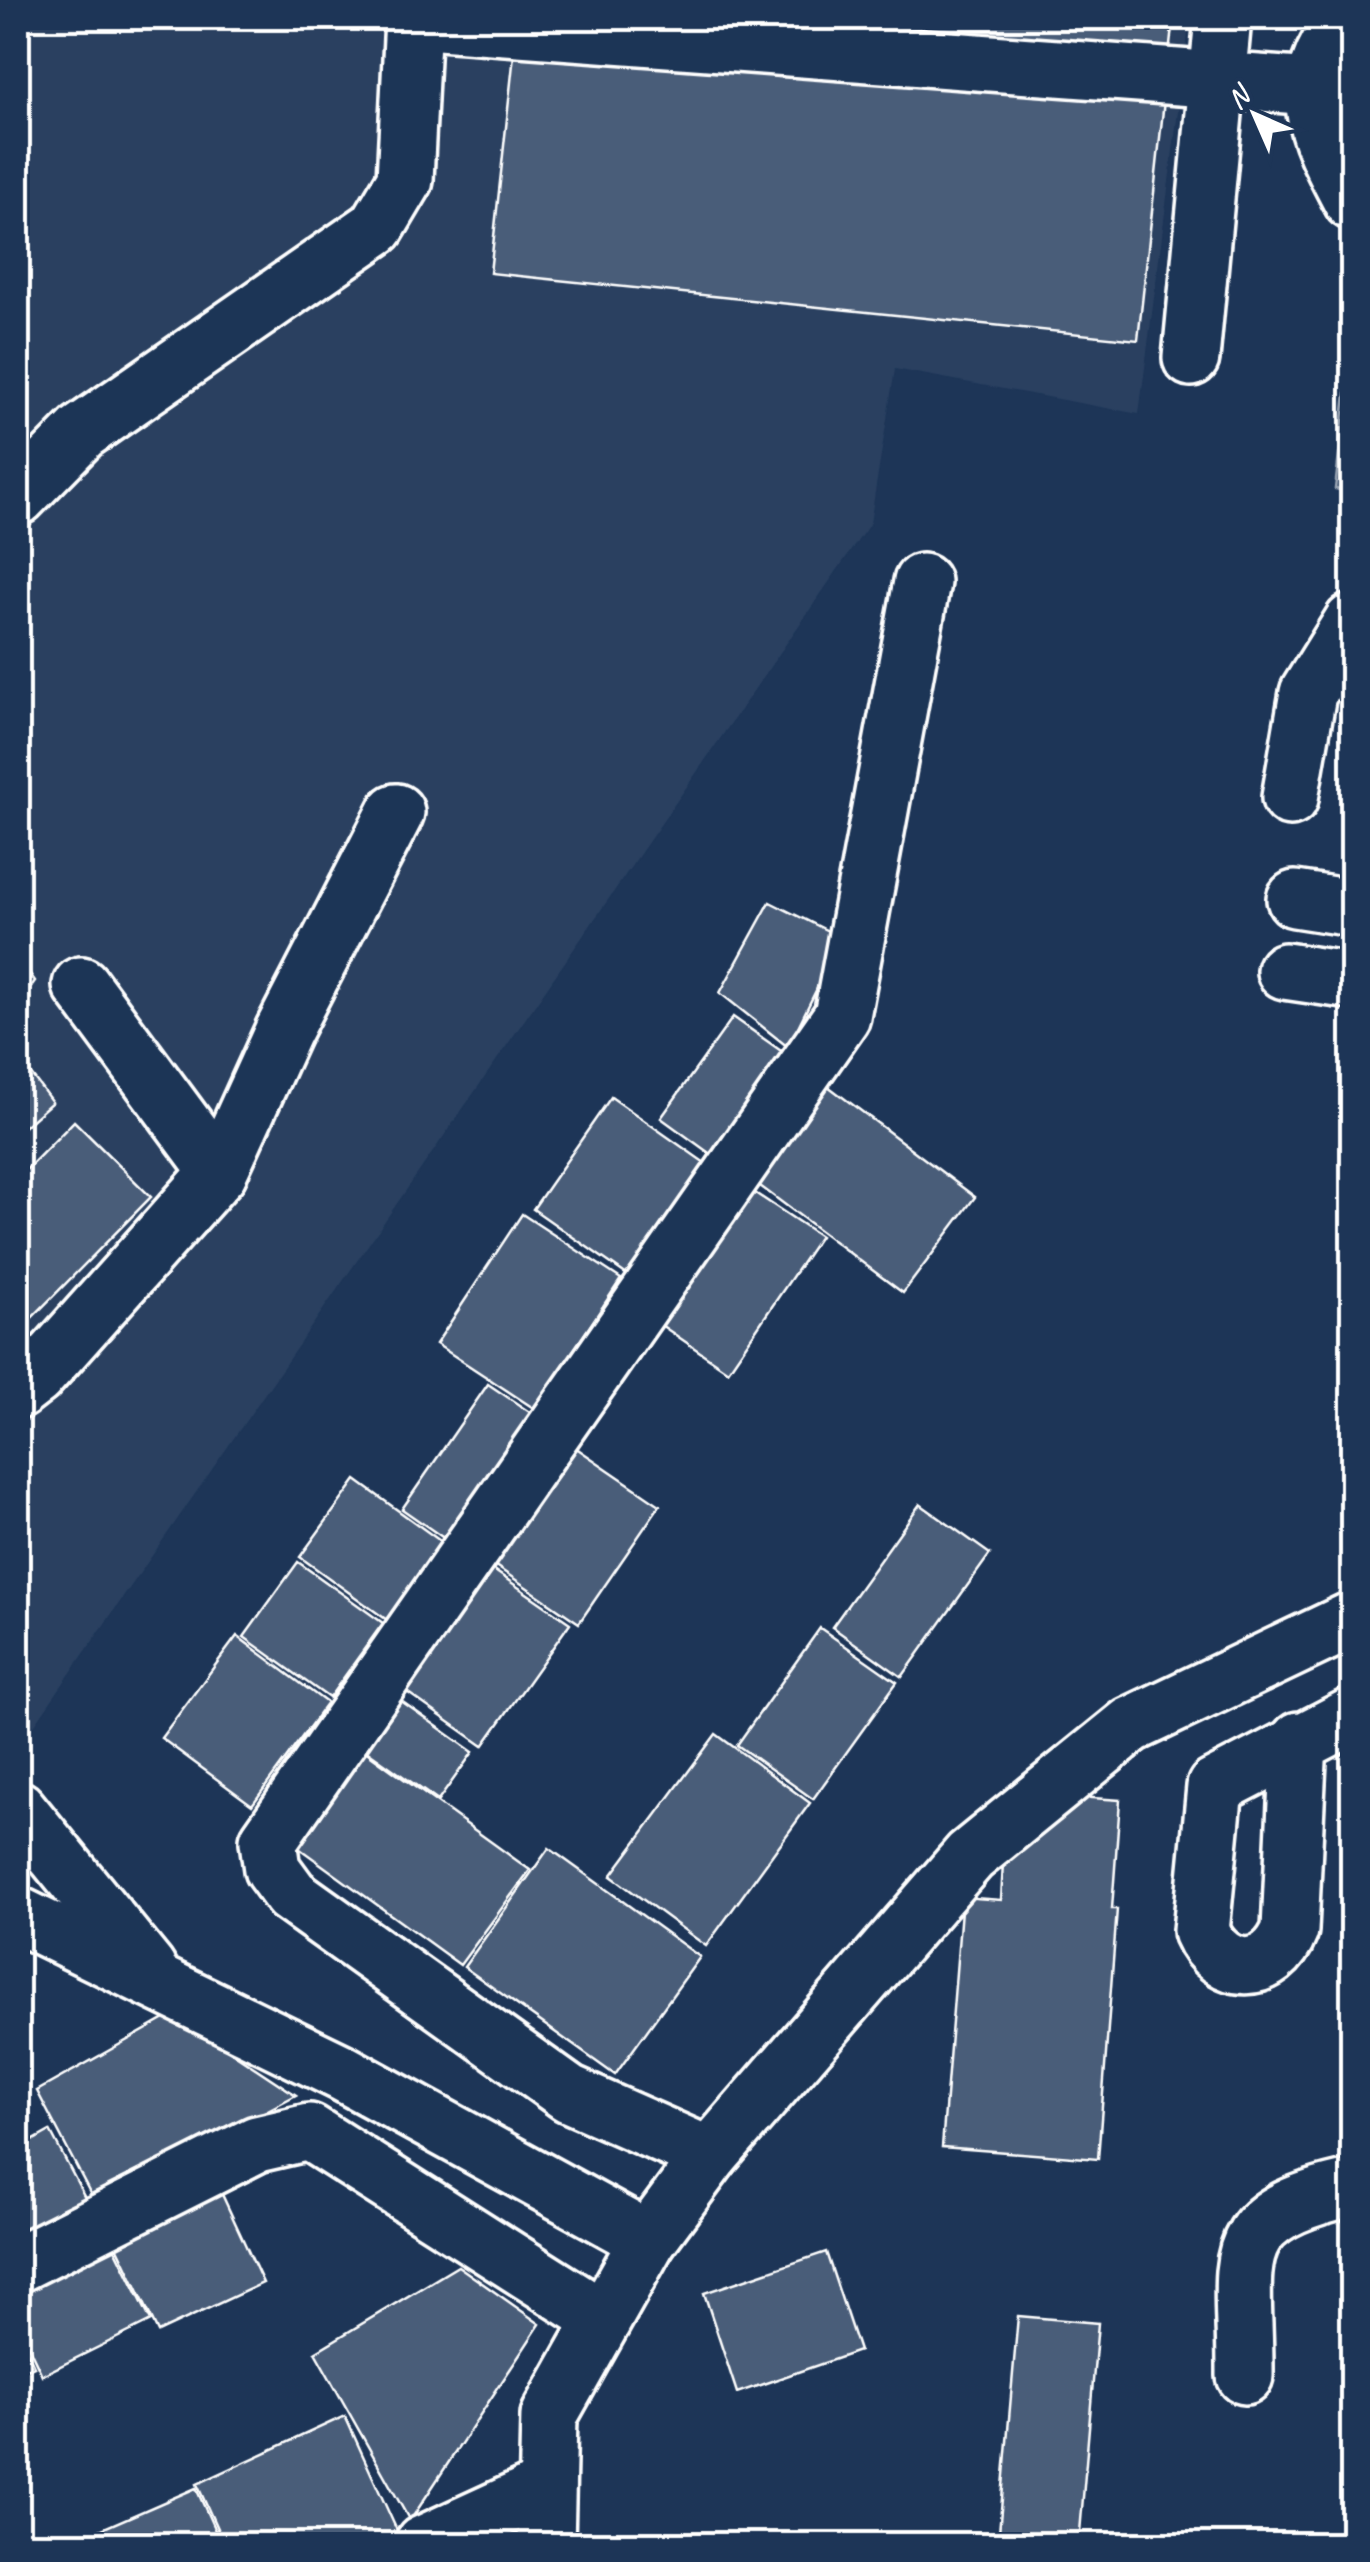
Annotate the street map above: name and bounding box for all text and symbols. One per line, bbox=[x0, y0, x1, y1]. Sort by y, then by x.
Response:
north arrow bbox=[1205, 65, 1305, 165]
text: N bbox=[1219, 76, 1259, 116]

